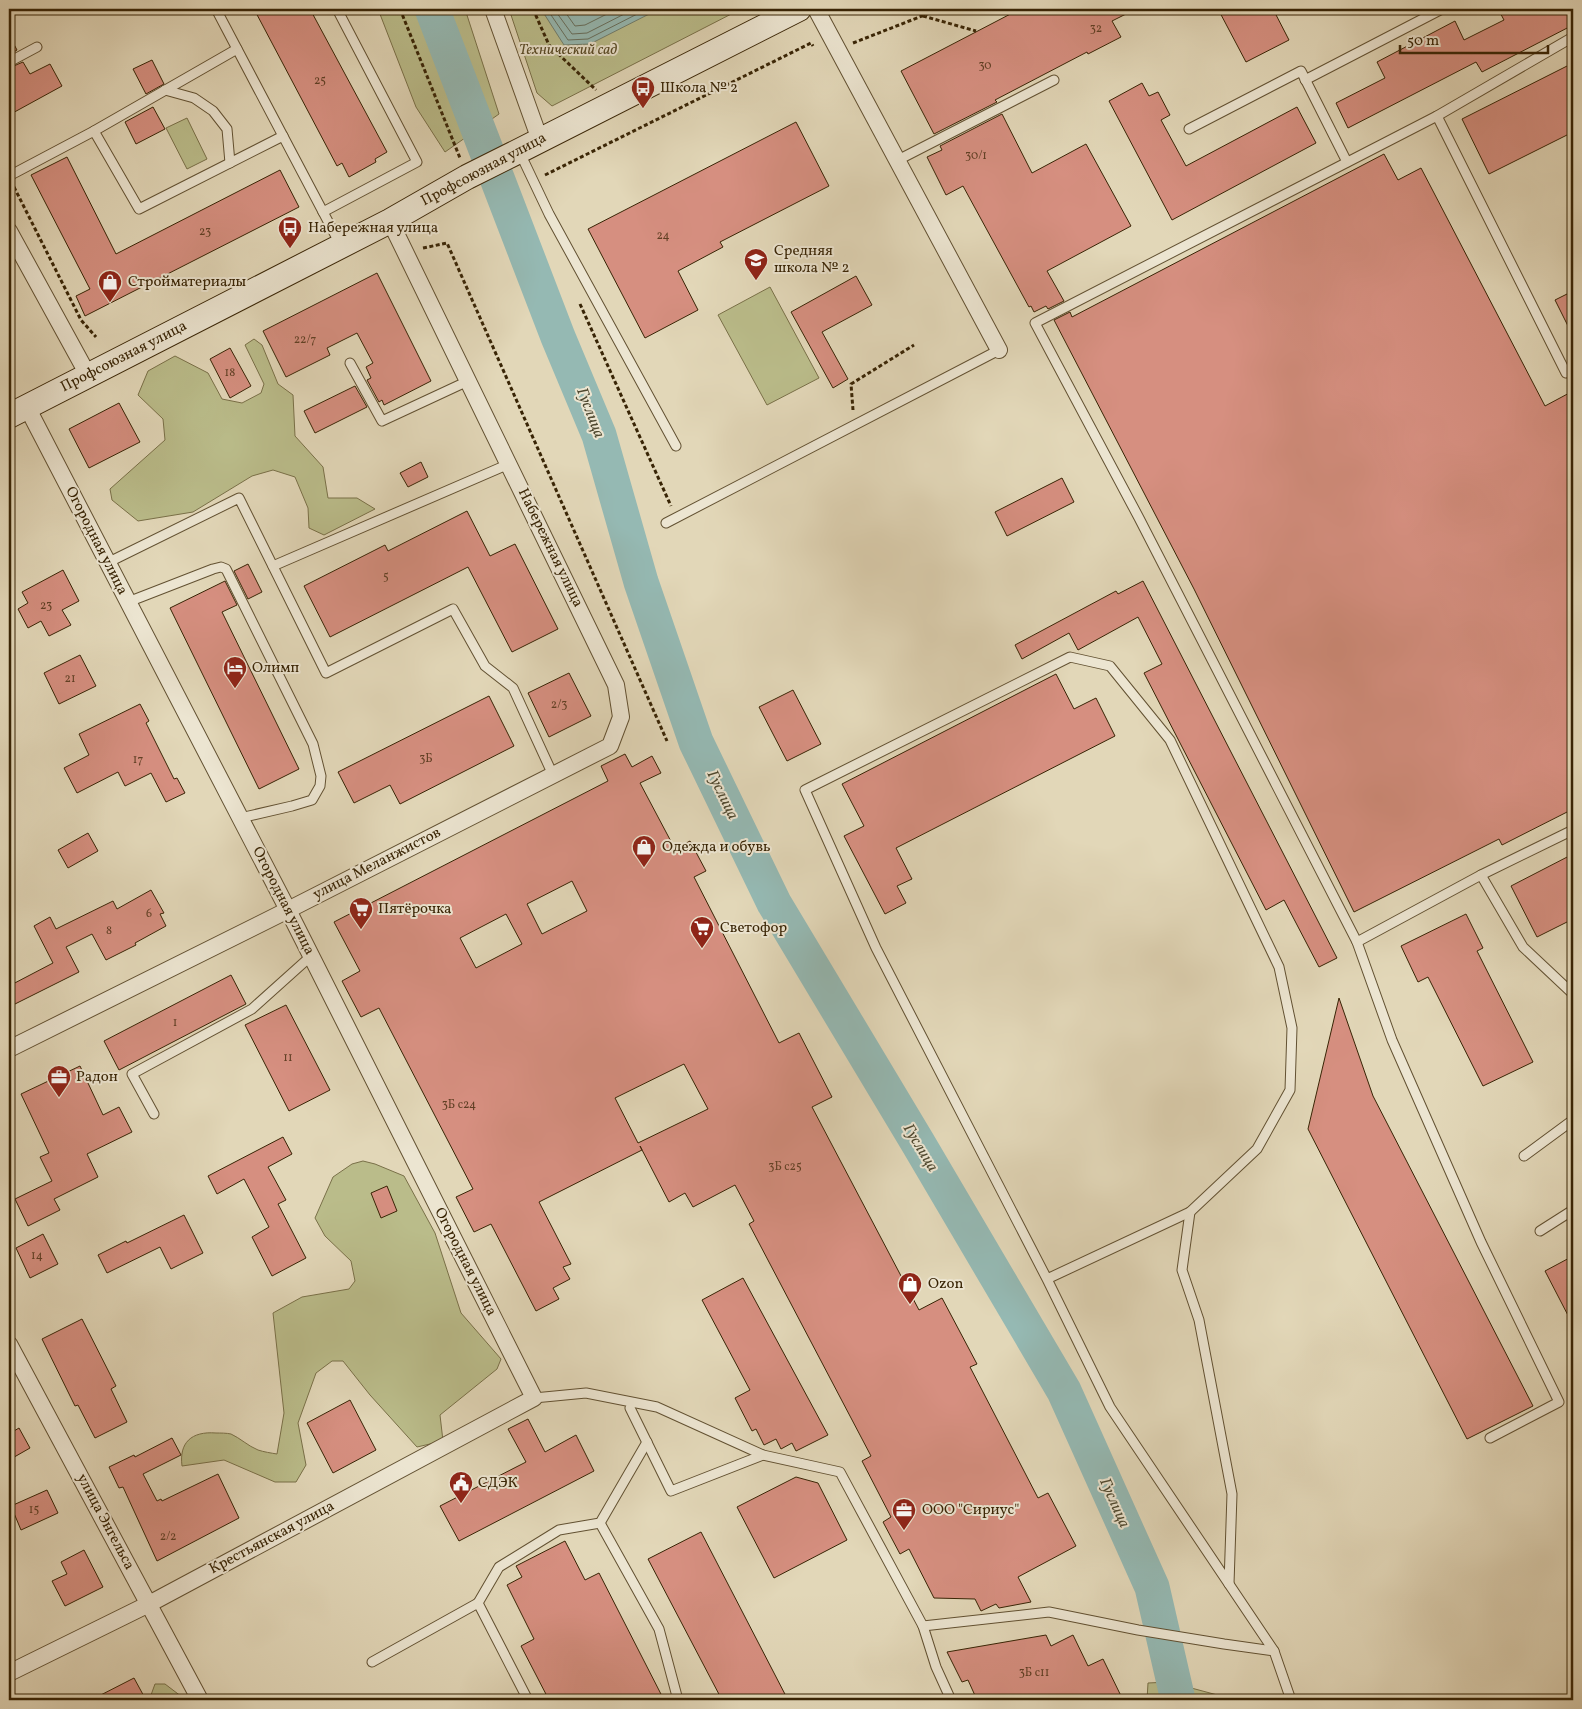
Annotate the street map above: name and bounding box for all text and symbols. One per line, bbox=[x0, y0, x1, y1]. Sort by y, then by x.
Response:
house number: 32 bbox=[1090, 21, 1102, 37]
scale bar bbox=[1400, 22, 1547, 54]
text: 50 m bbox=[1407, 31, 1439, 52]
park label: Технический сад bbox=[519, 40, 617, 61]
house number: 30 bbox=[978, 58, 992, 74]
house number: 25 bbox=[314, 73, 326, 89]
bus stop icon: Школа № 2 bbox=[630, 75, 656, 109]
place label: Школа № 2 bbox=[660, 78, 738, 99]
street label: Профсоюзная улица bbox=[417, 128, 551, 212]
house number: 30/1 bbox=[965, 148, 987, 164]
bus stop icon: Набережная улица bbox=[277, 215, 303, 249]
place label: Набережная улица bbox=[308, 218, 438, 239]
house number: 23 bbox=[199, 224, 211, 240]
house number: 24 bbox=[656, 228, 670, 244]
place label: Средняя школа № 2 bbox=[774, 241, 849, 279]
school or university icon: Средняя школа № 2 bbox=[743, 247, 769, 281]
shop icon: Стройматериалы bbox=[97, 269, 123, 303]
place label: Стройматериалы bbox=[128, 272, 247, 293]
street label: Профсоюзная улица bbox=[57, 316, 191, 398]
house number: 22/7 bbox=[294, 332, 317, 348]
house number: 18 bbox=[225, 365, 235, 381]
water label: Гуслица bbox=[570, 385, 610, 442]
street label: Огородная улица bbox=[60, 483, 132, 599]
street label: Набережная улица bbox=[512, 485, 588, 611]
house number: 5 bbox=[383, 569, 389, 585]
house number: 23 bbox=[40, 598, 52, 614]
hotel icon: Олимп bbox=[222, 655, 248, 689]
place label: Олимп bbox=[252, 658, 300, 679]
house number: 21 bbox=[64, 671, 76, 687]
house number: 2/3 bbox=[551, 697, 567, 713]
house number: 3Б bbox=[419, 751, 433, 767]
house number: 17 bbox=[133, 752, 143, 768]
water label: Гуслица bbox=[701, 767, 744, 824]
street label: улица Меланжистов bbox=[309, 823, 445, 905]
shop icon: Одежда и обувь bbox=[631, 834, 657, 868]
place label: Одежда и обувь bbox=[662, 837, 771, 858]
street label: Огородная улица bbox=[247, 843, 319, 959]
supermarket icon: Пятёрочка bbox=[348, 896, 374, 930]
place label: Пятёрочка bbox=[378, 899, 452, 920]
house number: 6 bbox=[146, 906, 152, 922]
supermarket icon: Светофор bbox=[689, 915, 715, 949]
place label: Светофор bbox=[720, 918, 787, 939]
house number: 8 bbox=[106, 923, 112, 939]
house number: 1 bbox=[173, 1015, 177, 1031]
house number: 11 bbox=[283, 1050, 293, 1066]
office icon: Радон bbox=[46, 1064, 72, 1098]
place label: Радон bbox=[76, 1067, 118, 1088]
house number: 3Б с24 bbox=[442, 1097, 476, 1113]
water label: Гуслица bbox=[897, 1120, 943, 1177]
house number: 3Б с25 bbox=[768, 1159, 802, 1175]
street label: Огородная улица bbox=[429, 1204, 501, 1320]
house number: 14 bbox=[31, 1248, 43, 1264]
shop icon: Ozon bbox=[897, 1271, 923, 1305]
place label: Ozon bbox=[928, 1274, 963, 1295]
street label: улица Энгельса bbox=[71, 1470, 139, 1574]
public building icon: СДЭК bbox=[448, 1470, 474, 1504]
place label: СДЭК bbox=[478, 1473, 518, 1494]
water label: Гуслица bbox=[1093, 1475, 1135, 1532]
street label: Крестьянская улица bbox=[206, 1496, 338, 1580]
office icon: ООО "Сириус" bbox=[891, 1497, 917, 1531]
place label: ООО "Сириус" bbox=[922, 1500, 1019, 1521]
house number: 15 bbox=[29, 1502, 39, 1518]
house number: 2/2 bbox=[160, 1529, 176, 1545]
house number: 3Б с11 bbox=[1019, 1665, 1049, 1681]

